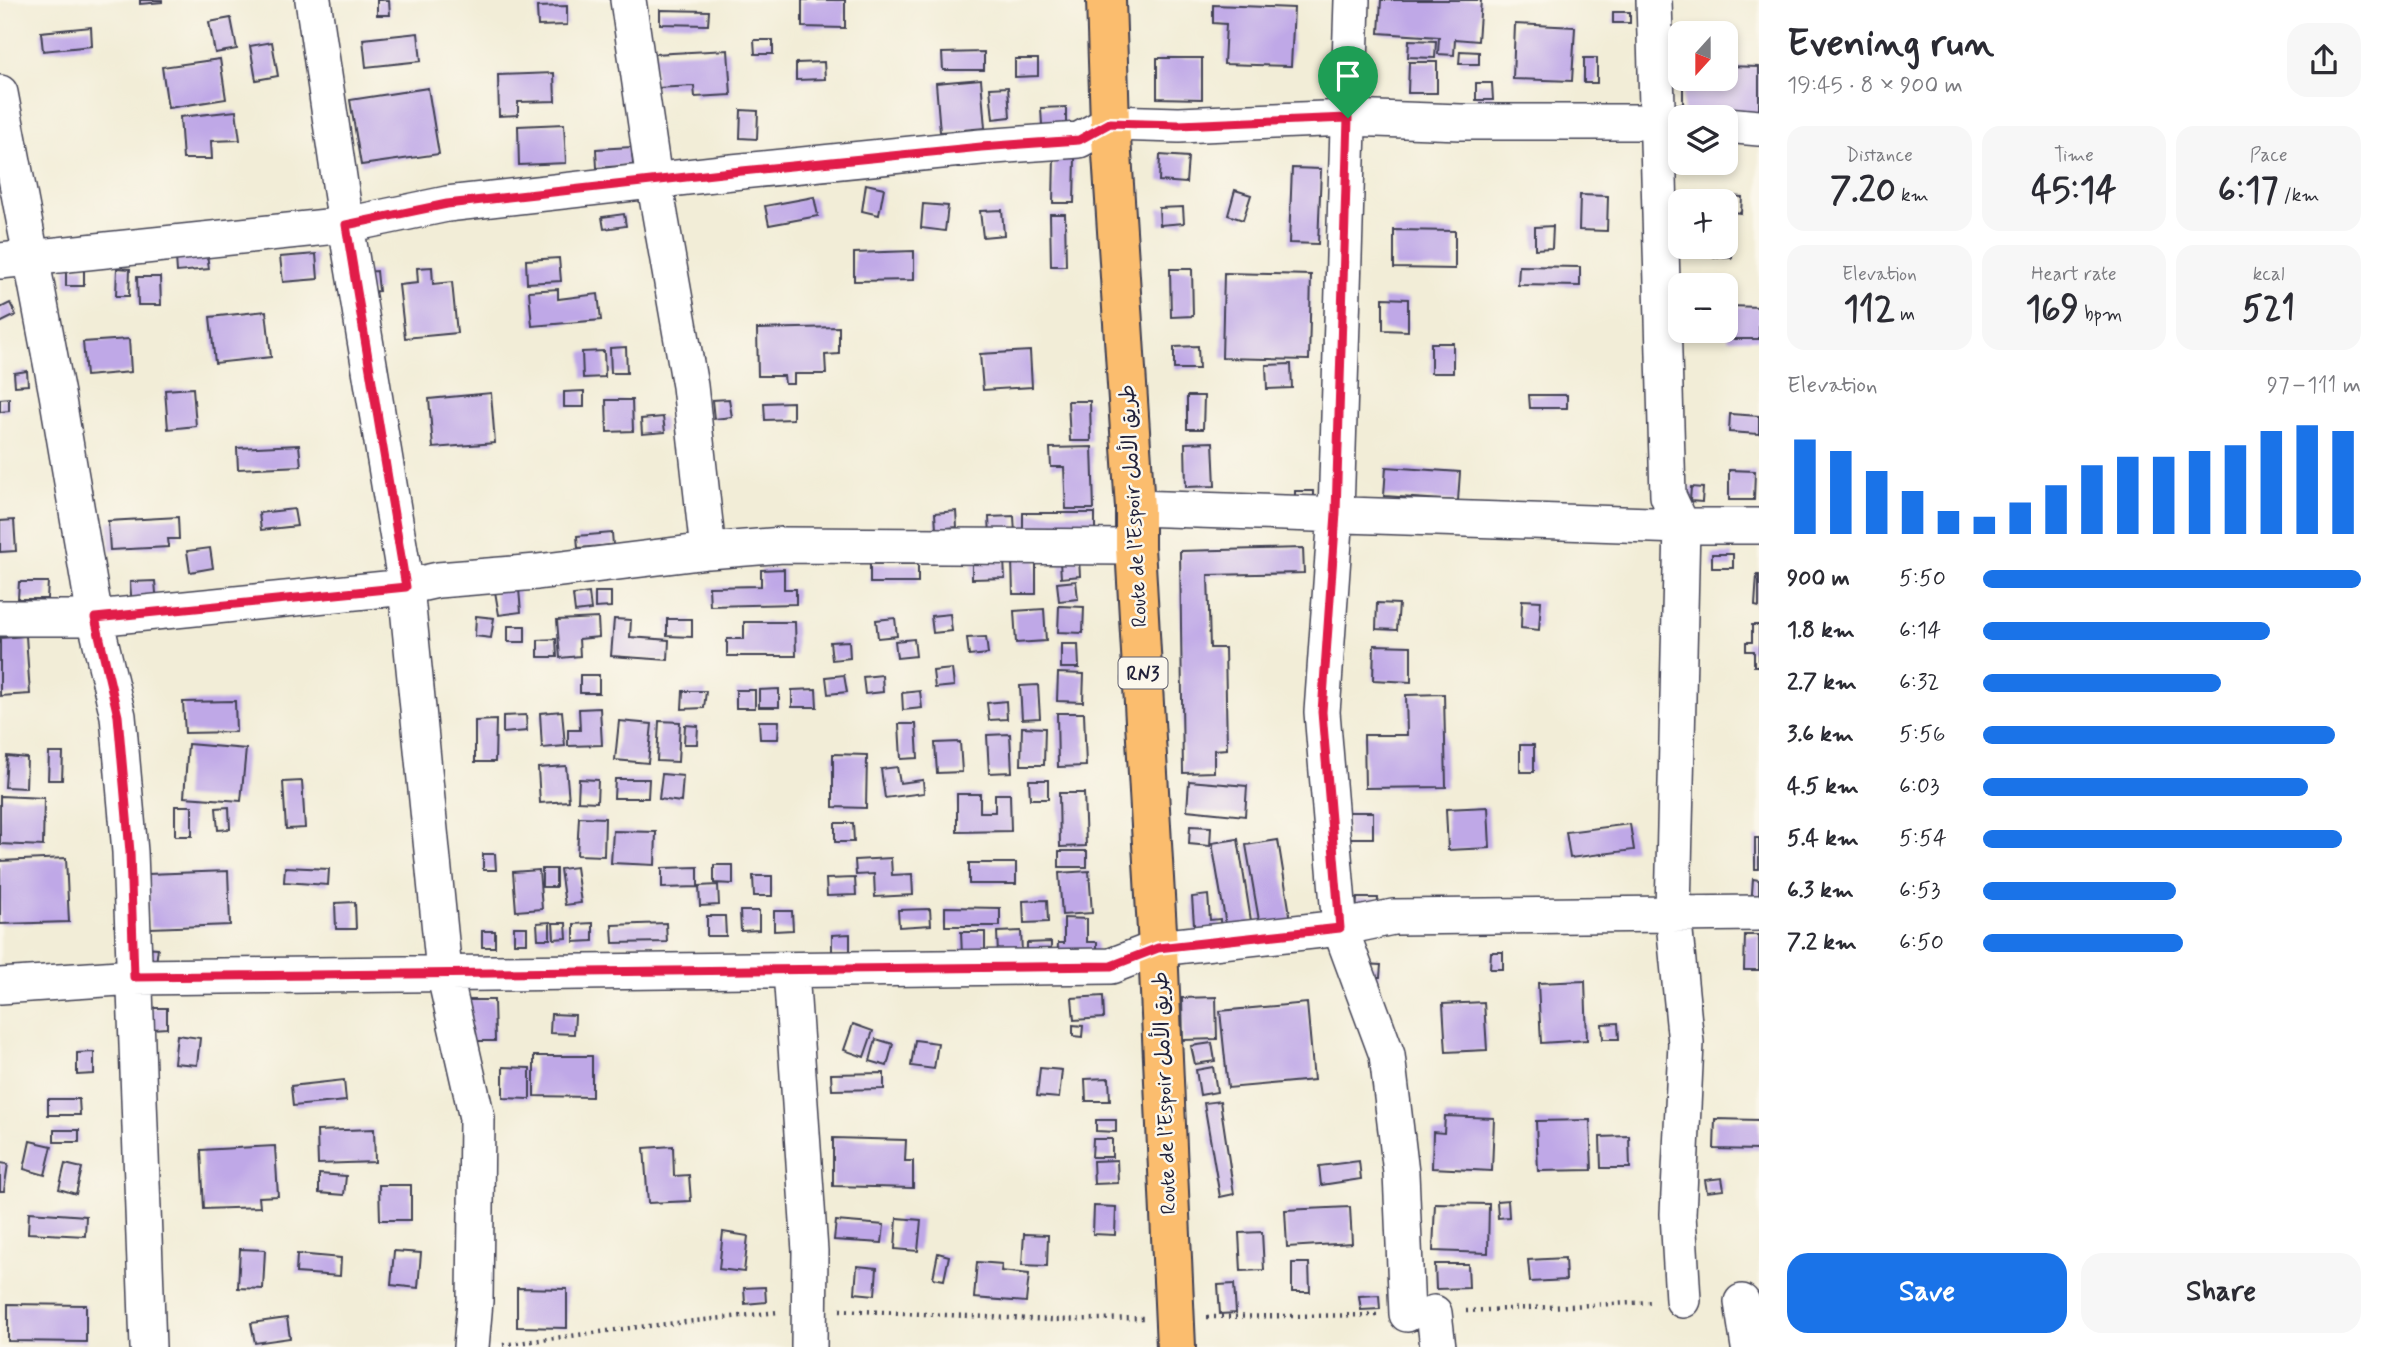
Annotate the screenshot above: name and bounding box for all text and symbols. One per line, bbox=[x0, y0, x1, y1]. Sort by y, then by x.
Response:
text: Evening run bbox=[1787, 20, 1994, 69]
north arrow bbox=[1668, 21, 1738, 91]
map controls bbox=[1668, 21, 1738, 343]
button: share bbox=[2287, 23, 2361, 97]
pin bbox=[1318, 46, 1378, 118]
icon: arrive bbox=[1329, 57, 1367, 95]
text: 19:45 · 8 × 900 m bbox=[1787, 71, 1963, 101]
button: layers bbox=[1668, 105, 1738, 175]
text: Distance bbox=[1846, 143, 1913, 168]
text: Time bbox=[2054, 143, 2094, 168]
text: Pace bbox=[2250, 143, 2288, 168]
text: 7.20 bbox=[1830, 168, 1896, 214]
text: 45:14 bbox=[2031, 168, 2117, 214]
text: 6:17 bbox=[2218, 168, 2278, 214]
text: km bbox=[1896, 183, 1929, 208]
text: /km bbox=[2278, 183, 2319, 208]
button: + bbox=[1668, 189, 1738, 259]
text: Elevation bbox=[1842, 262, 1917, 287]
text: Heart rate bbox=[2031, 262, 2117, 287]
text: kcal bbox=[2253, 262, 2285, 287]
button: − bbox=[1668, 273, 1738, 343]
text: 112 bbox=[1843, 287, 1895, 333]
text: 169 bbox=[2026, 287, 2079, 333]
text: 521 bbox=[2242, 287, 2295, 333]
text: m bbox=[1895, 302, 1915, 327]
text: bpm bbox=[2079, 302, 2122, 327]
text: Elevation bbox=[1787, 371, 1878, 401]
text: 97–111 m bbox=[2267, 371, 2361, 401]
street label: Route de l’Espoir طريق الأمل bbox=[1113, 384, 1154, 628]
text: 900 m bbox=[1787, 564, 1850, 594]
text: 5:50 bbox=[1899, 564, 1946, 594]
text: 1.8 km bbox=[1787, 616, 1855, 646]
text: 6:14 bbox=[1899, 616, 1941, 646]
road number: RN3 bbox=[1118, 658, 1168, 688]
text: 2.7 km bbox=[1787, 668, 1857, 698]
text: 6:32 bbox=[1899, 668, 1939, 698]
text: 3.6 km bbox=[1787, 720, 1854, 750]
text: 5:56 bbox=[1899, 720, 1945, 750]
text: 4.5 km bbox=[1787, 772, 1859, 802]
text: 6:03 bbox=[1899, 772, 1940, 802]
text: 5.4 km bbox=[1787, 824, 1859, 854]
text: 5:54 bbox=[1899, 824, 1947, 854]
text: 6.3 km bbox=[1787, 876, 1854, 906]
text: 6:53 bbox=[1899, 876, 1940, 906]
text: 7.2 km bbox=[1787, 928, 1857, 958]
text: 6:50 bbox=[1899, 928, 1944, 958]
street label: Route de l’Espoir طريق الأمل bbox=[1146, 971, 1183, 1215]
button: Save bbox=[1787, 1253, 2067, 1333]
button: Share bbox=[2081, 1253, 2361, 1333]

